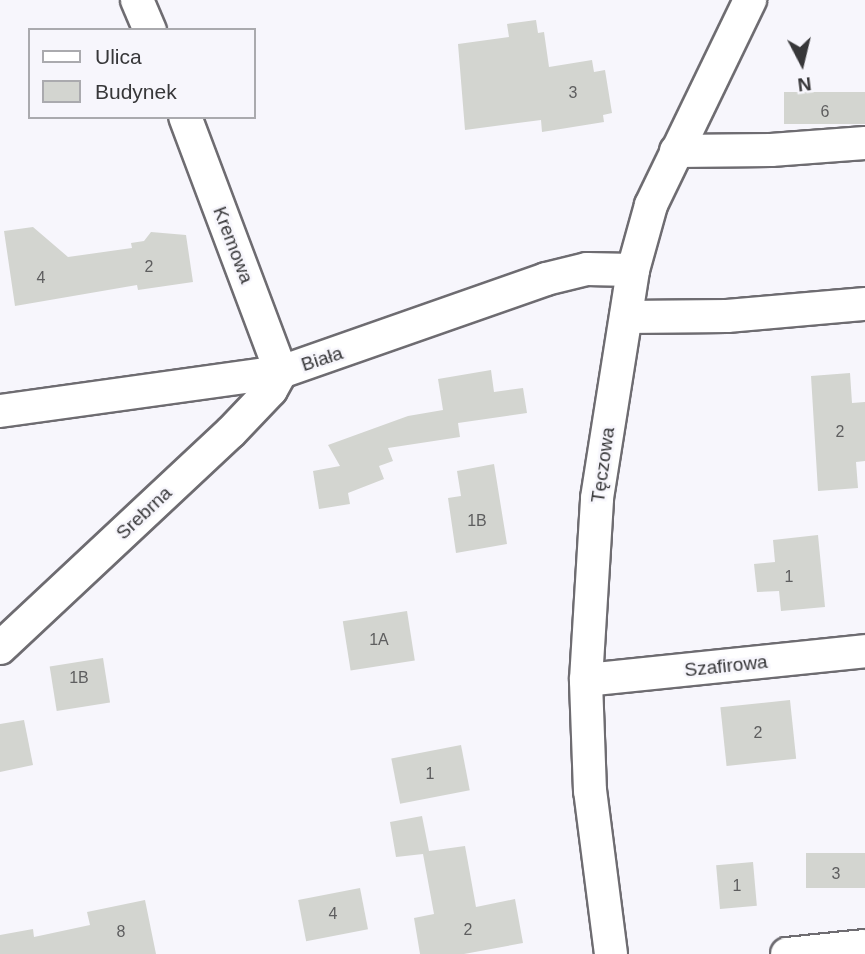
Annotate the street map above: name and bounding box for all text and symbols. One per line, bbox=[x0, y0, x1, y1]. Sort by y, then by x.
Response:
legend bbox=[28, 28, 256, 119]
north arrow bbox=[767, 28, 837, 98]
text: Ulica bbox=[95, 45, 142, 68]
text: N bbox=[797, 73, 813, 96]
text: Budynek bbox=[95, 80, 177, 103]
house number: 3 bbox=[569, 83, 577, 103]
house number: 6 bbox=[821, 102, 829, 122]
street label: Kremowa bbox=[208, 203, 258, 287]
house number: 2 bbox=[145, 257, 153, 277]
house number: 4 bbox=[37, 268, 45, 288]
street label: Biała bbox=[298, 342, 346, 376]
house number: 2 bbox=[836, 422, 844, 442]
street label: Tęczowa bbox=[586, 426, 620, 504]
street label: Srebrna bbox=[112, 482, 176, 544]
house number: 1B bbox=[467, 511, 487, 531]
house number: 1 bbox=[785, 567, 793, 587]
house number: 1A bbox=[369, 630, 389, 650]
street label: Szafirowa bbox=[683, 650, 769, 682]
house number: 1B bbox=[69, 668, 89, 688]
house number: 2 bbox=[754, 723, 762, 743]
house number: 1 bbox=[426, 764, 434, 784]
house number: 3 bbox=[832, 864, 840, 884]
house number: 1 bbox=[733, 876, 741, 896]
house number: 4 bbox=[329, 904, 337, 924]
house number: 2 bbox=[464, 920, 472, 940]
house number: 8 bbox=[117, 922, 125, 942]

